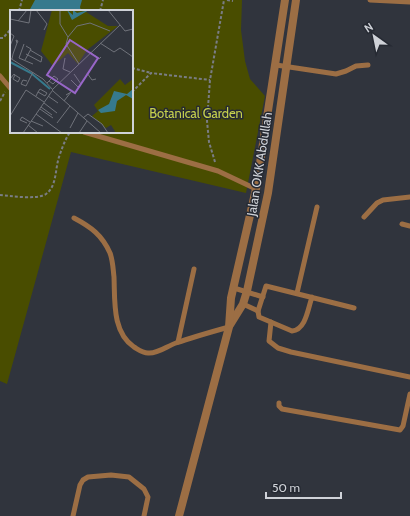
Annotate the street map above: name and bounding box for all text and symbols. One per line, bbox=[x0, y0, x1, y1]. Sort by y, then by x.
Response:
inset map bbox=[10, 10, 133, 133]
north arrow bbox=[354, 16, 394, 56]
text: N bbox=[361, 20, 376, 36]
park label: Botanical Garden bbox=[149, 105, 243, 121]
street label: Jalan OKK Abdullah bbox=[243, 111, 275, 218]
scale bar bbox=[266, 474, 341, 500]
text: 50 m bbox=[272, 480, 300, 495]

